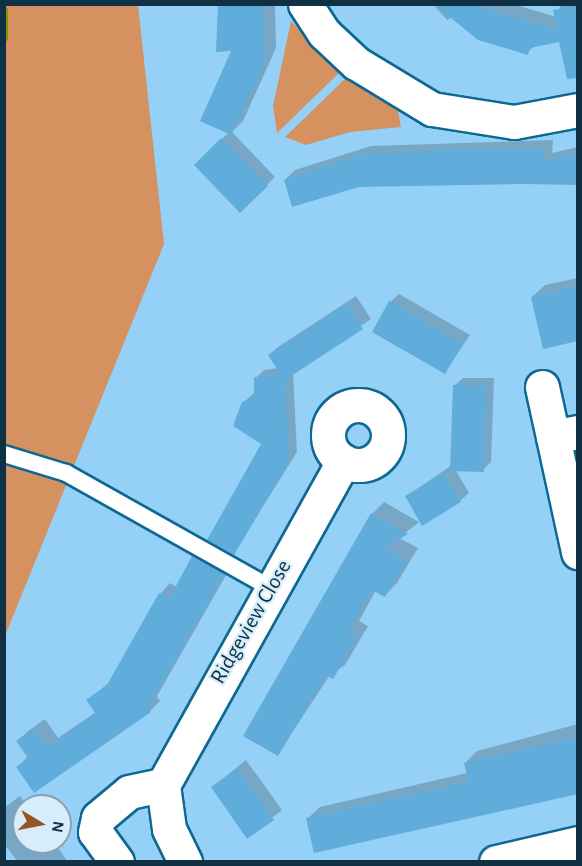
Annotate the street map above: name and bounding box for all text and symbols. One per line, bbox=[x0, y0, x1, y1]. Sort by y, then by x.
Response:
street label: Ridgeview Close bbox=[205, 555, 297, 689]
north arrow bbox=[12, 794, 72, 854]
text: N bbox=[49, 820, 67, 834]

